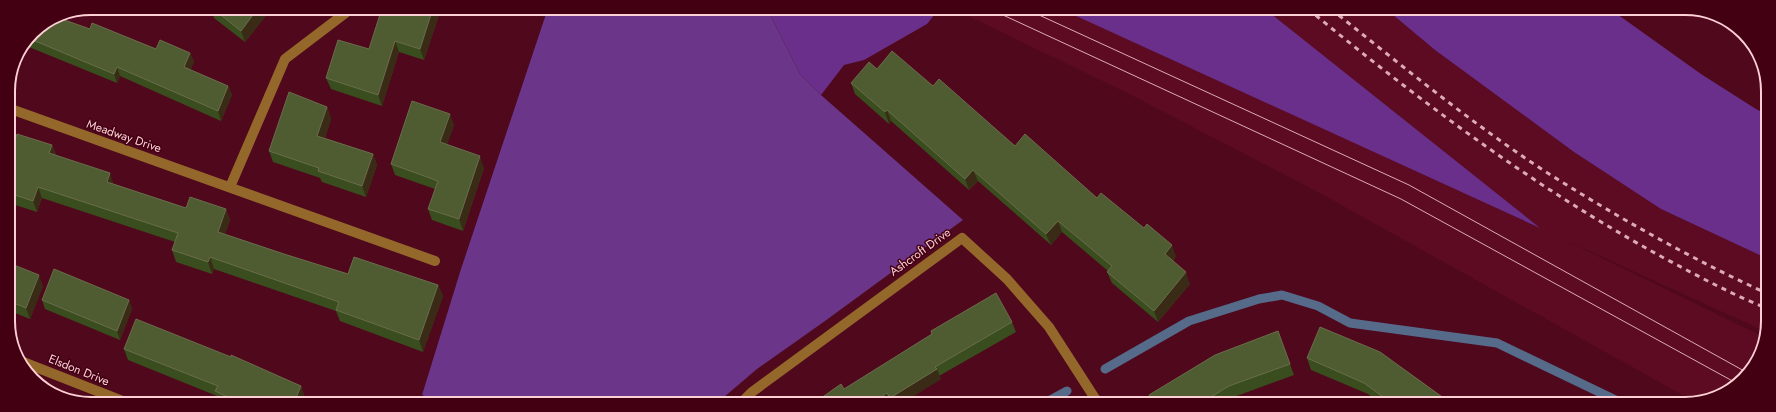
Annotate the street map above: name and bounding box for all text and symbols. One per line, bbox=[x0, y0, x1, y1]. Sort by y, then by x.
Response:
street label: Meadway Drive bbox=[84, 115, 164, 157]
street label: Ashcroft Drive bbox=[886, 224, 954, 280]
street label: Elsdon Drive bbox=[46, 350, 112, 390]

